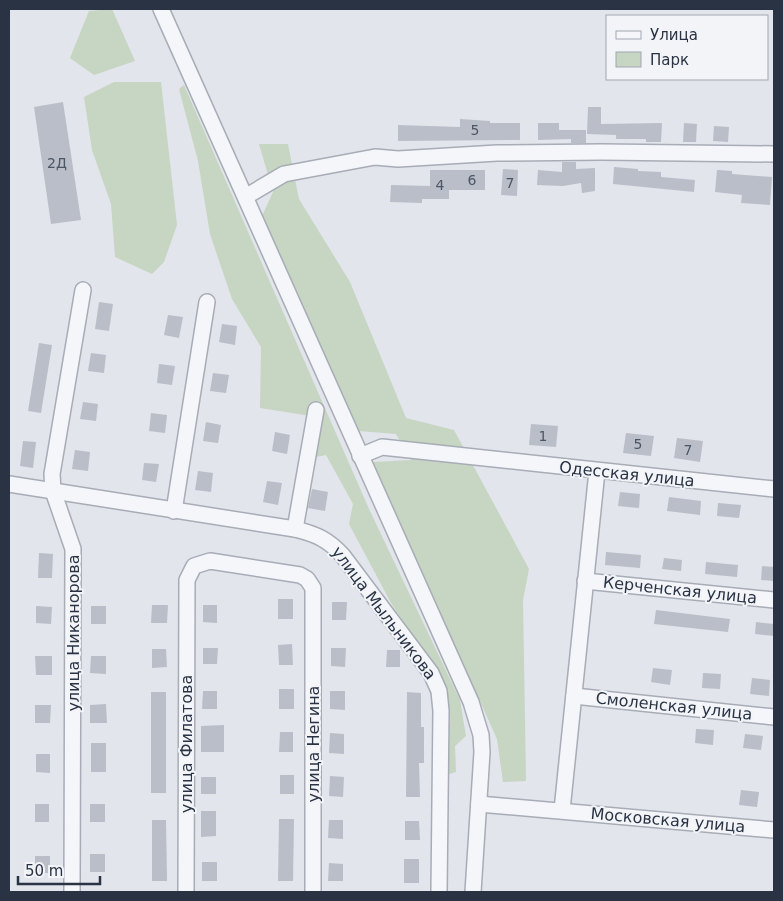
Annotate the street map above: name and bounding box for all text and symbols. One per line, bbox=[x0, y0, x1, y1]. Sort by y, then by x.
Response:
legend bbox=[606, 15, 768, 80]
text: Улица bbox=[650, 26, 698, 44]
text: Парк bbox=[650, 51, 689, 69]
house number: 5 bbox=[471, 122, 479, 138]
house number: 2Д bbox=[47, 155, 67, 171]
house number: 6 bbox=[468, 172, 477, 188]
house number: 7 bbox=[506, 175, 514, 191]
house number: 4 bbox=[436, 177, 445, 193]
house number: 1 bbox=[539, 428, 547, 444]
house number: 5 bbox=[634, 436, 642, 452]
house number: 7 bbox=[684, 442, 692, 458]
street label: Одесская улица bbox=[558, 457, 696, 491]
street label: улица Мыльникова bbox=[328, 543, 440, 683]
street label: улица Никанорова bbox=[64, 554, 83, 712]
street label: Керченская улица bbox=[602, 572, 758, 608]
street label: улица Филатова bbox=[177, 675, 196, 813]
street label: улица Негина bbox=[304, 686, 323, 802]
street label: Смоленская улица bbox=[595, 688, 753, 724]
street label: Московская улица bbox=[590, 804, 746, 836]
scale bar bbox=[18, 854, 100, 886]
text: 50 m bbox=[25, 862, 63, 880]

